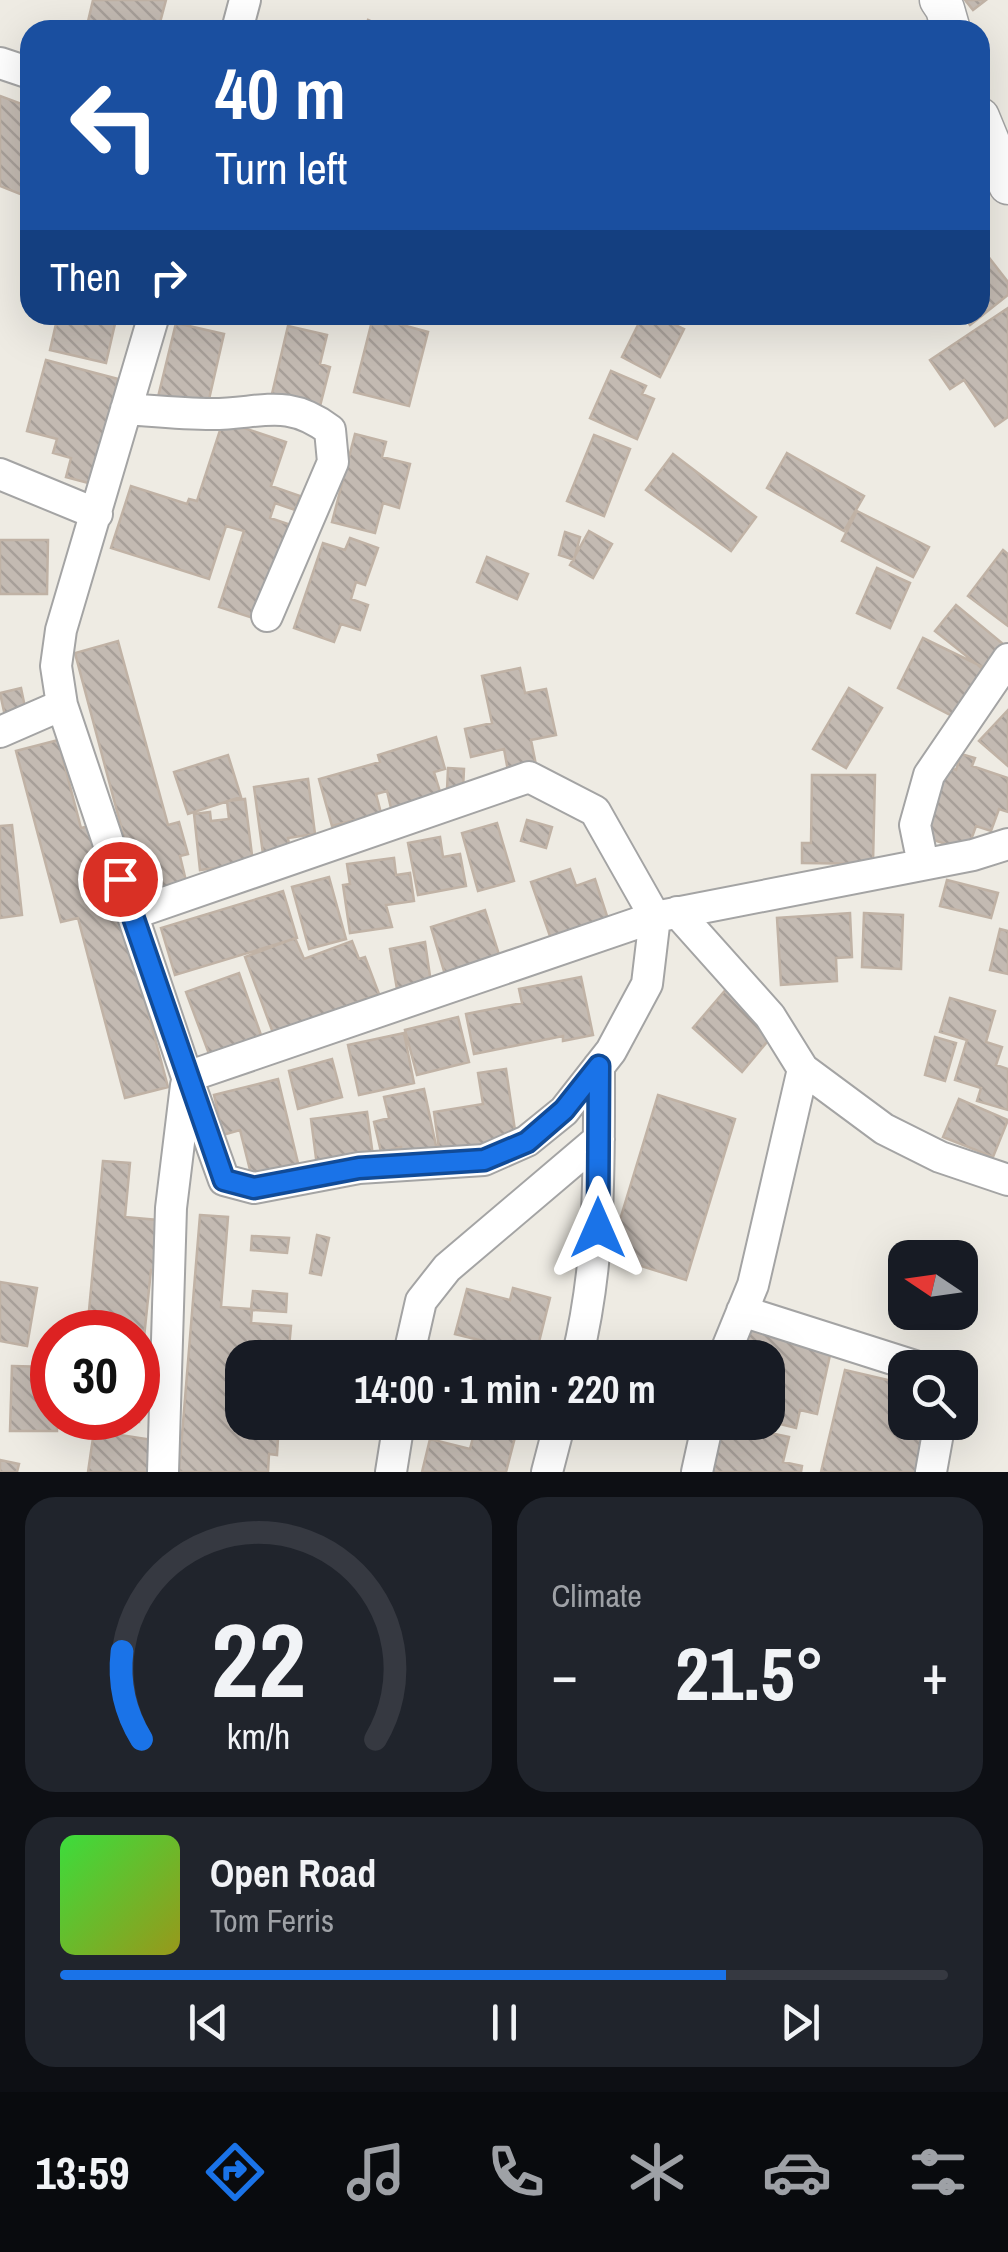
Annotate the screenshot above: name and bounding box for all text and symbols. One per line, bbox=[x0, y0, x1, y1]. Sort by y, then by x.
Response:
text: 40 m bbox=[215, 47, 346, 141]
icon: left bbox=[50, 60, 180, 190]
text: Turn left bbox=[215, 137, 347, 198]
icon: right bbox=[141, 250, 196, 305]
text: Then bbox=[50, 252, 121, 303]
pin bbox=[78, 837, 163, 922]
icon: arrive bbox=[93, 852, 148, 907]
position arrow bbox=[546, 1176, 650, 1280]
north arrow bbox=[888, 1240, 978, 1330]
map controls bbox=[888, 1240, 978, 1440]
speed limit sign: 30 bbox=[30, 1310, 160, 1440]
button: search bbox=[888, 1350, 978, 1440]
text: 14:00 · 1 min · 220 m bbox=[354, 1364, 656, 1415]
text: Climate bbox=[552, 1574, 642, 1617]
text: 22 bbox=[211, 1589, 306, 1729]
text: 21.5° bbox=[675, 1622, 825, 1723]
text: − bbox=[552, 1637, 578, 1711]
text: + bbox=[922, 1637, 948, 1711]
text: km/h bbox=[226, 1712, 290, 1760]
text: Open Road bbox=[210, 1848, 376, 1899]
text: Tom Ferris bbox=[210, 1899, 334, 1942]
icon: previous bbox=[181, 1995, 236, 2050]
icon: pause bbox=[477, 1995, 532, 2050]
icon: next bbox=[773, 1995, 828, 2050]
icon: directions bbox=[200, 2137, 270, 2207]
icon: music bbox=[341, 2137, 411, 2207]
icon: phone bbox=[481, 2137, 551, 2207]
icon: climate bbox=[622, 2137, 692, 2207]
icon: car bbox=[762, 2137, 832, 2207]
icon: filters bbox=[903, 2137, 973, 2207]
text: 13:59 bbox=[35, 2142, 130, 2203]

